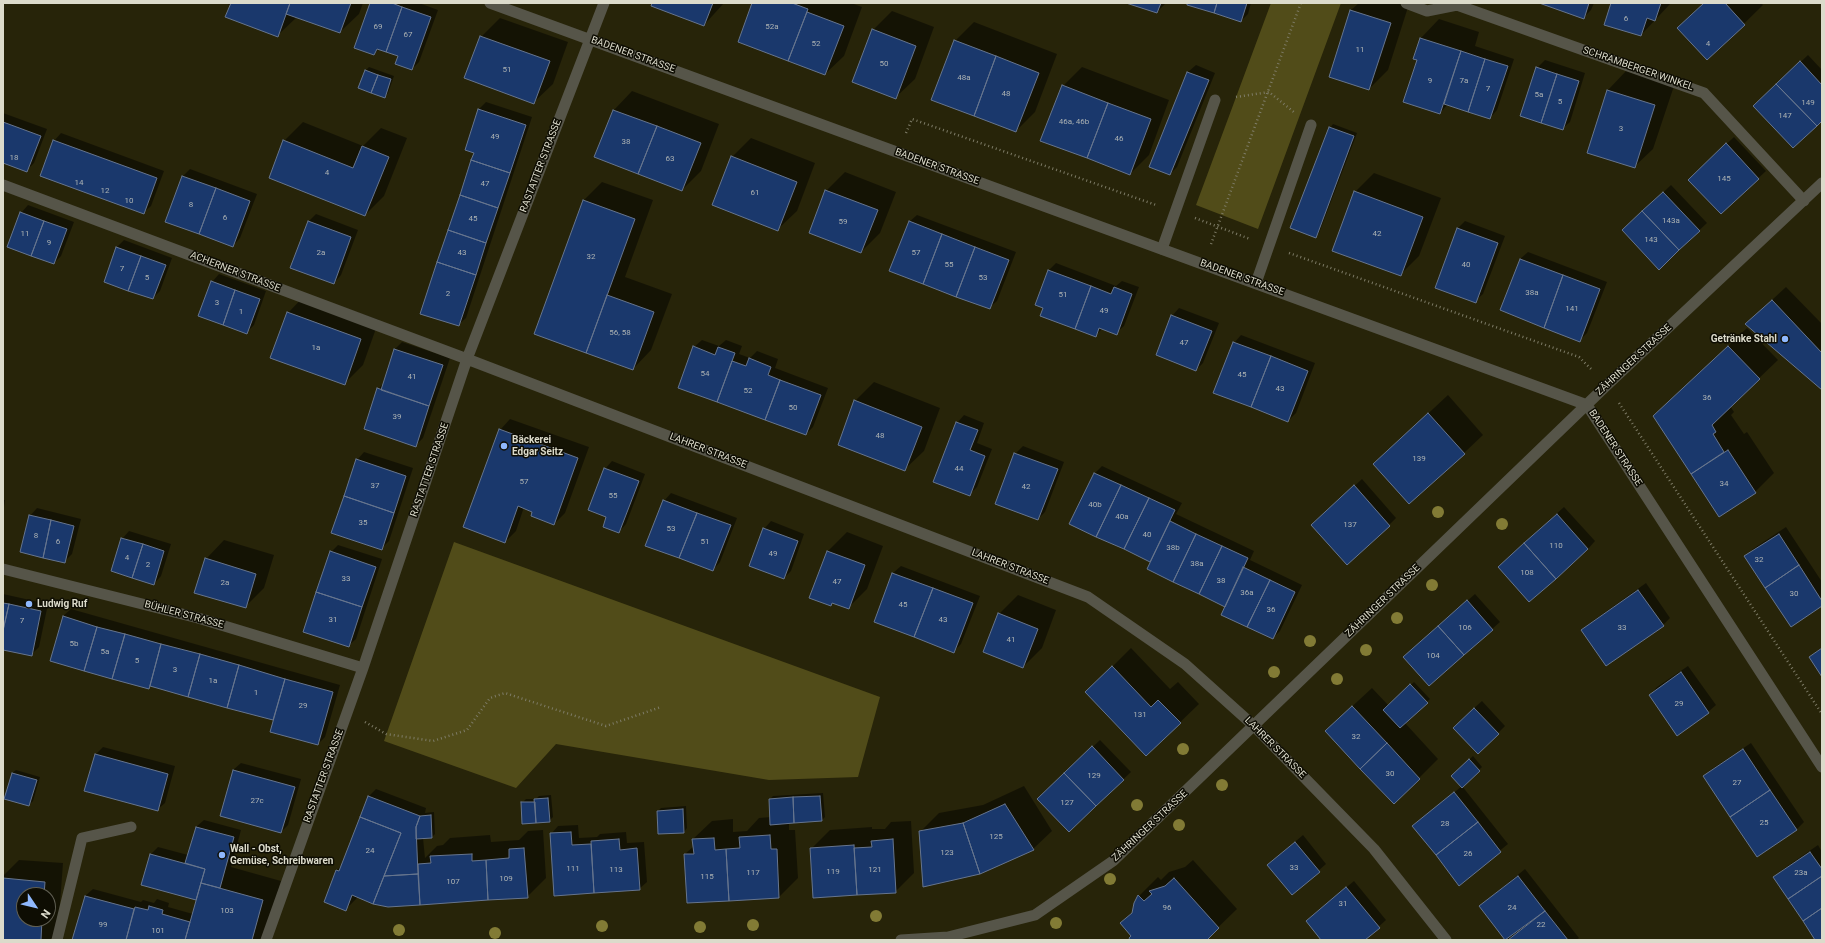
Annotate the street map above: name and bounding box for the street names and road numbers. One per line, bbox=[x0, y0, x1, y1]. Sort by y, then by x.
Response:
street label: BADENER STRASSE bbox=[589, 34, 677, 76]
street label: SCHRAMBERGER WINKEL bbox=[1581, 44, 1695, 94]
street label: RASTATTER STRASSE bbox=[518, 118, 564, 214]
street label: BADENER STRASSE bbox=[893, 146, 981, 188]
street label: ACHERNER STRASSE bbox=[188, 249, 282, 295]
street label: BADENER STRASSE bbox=[1198, 257, 1286, 299]
street label: ZÄHRINGER STRASSE bbox=[1594, 322, 1674, 398]
street label: BADENER STRASSE bbox=[1586, 408, 1644, 488]
street label: RASTATTER STRASSE bbox=[408, 421, 452, 519]
street label: LAHRER STRASSE bbox=[668, 431, 748, 471]
street label: LAHRER STRASSE bbox=[970, 547, 1050, 587]
street label: ZÄHRINGER STRASSE bbox=[1343, 562, 1423, 640]
street label: BÜHLER STRASSE bbox=[143, 599, 225, 631]
street label: LAHRER STRASSE bbox=[1242, 715, 1308, 781]
street label: RASTATTER STRASSE bbox=[302, 728, 346, 824]
street label: ZÄHRINGER STRASSE bbox=[1110, 788, 1190, 864]

